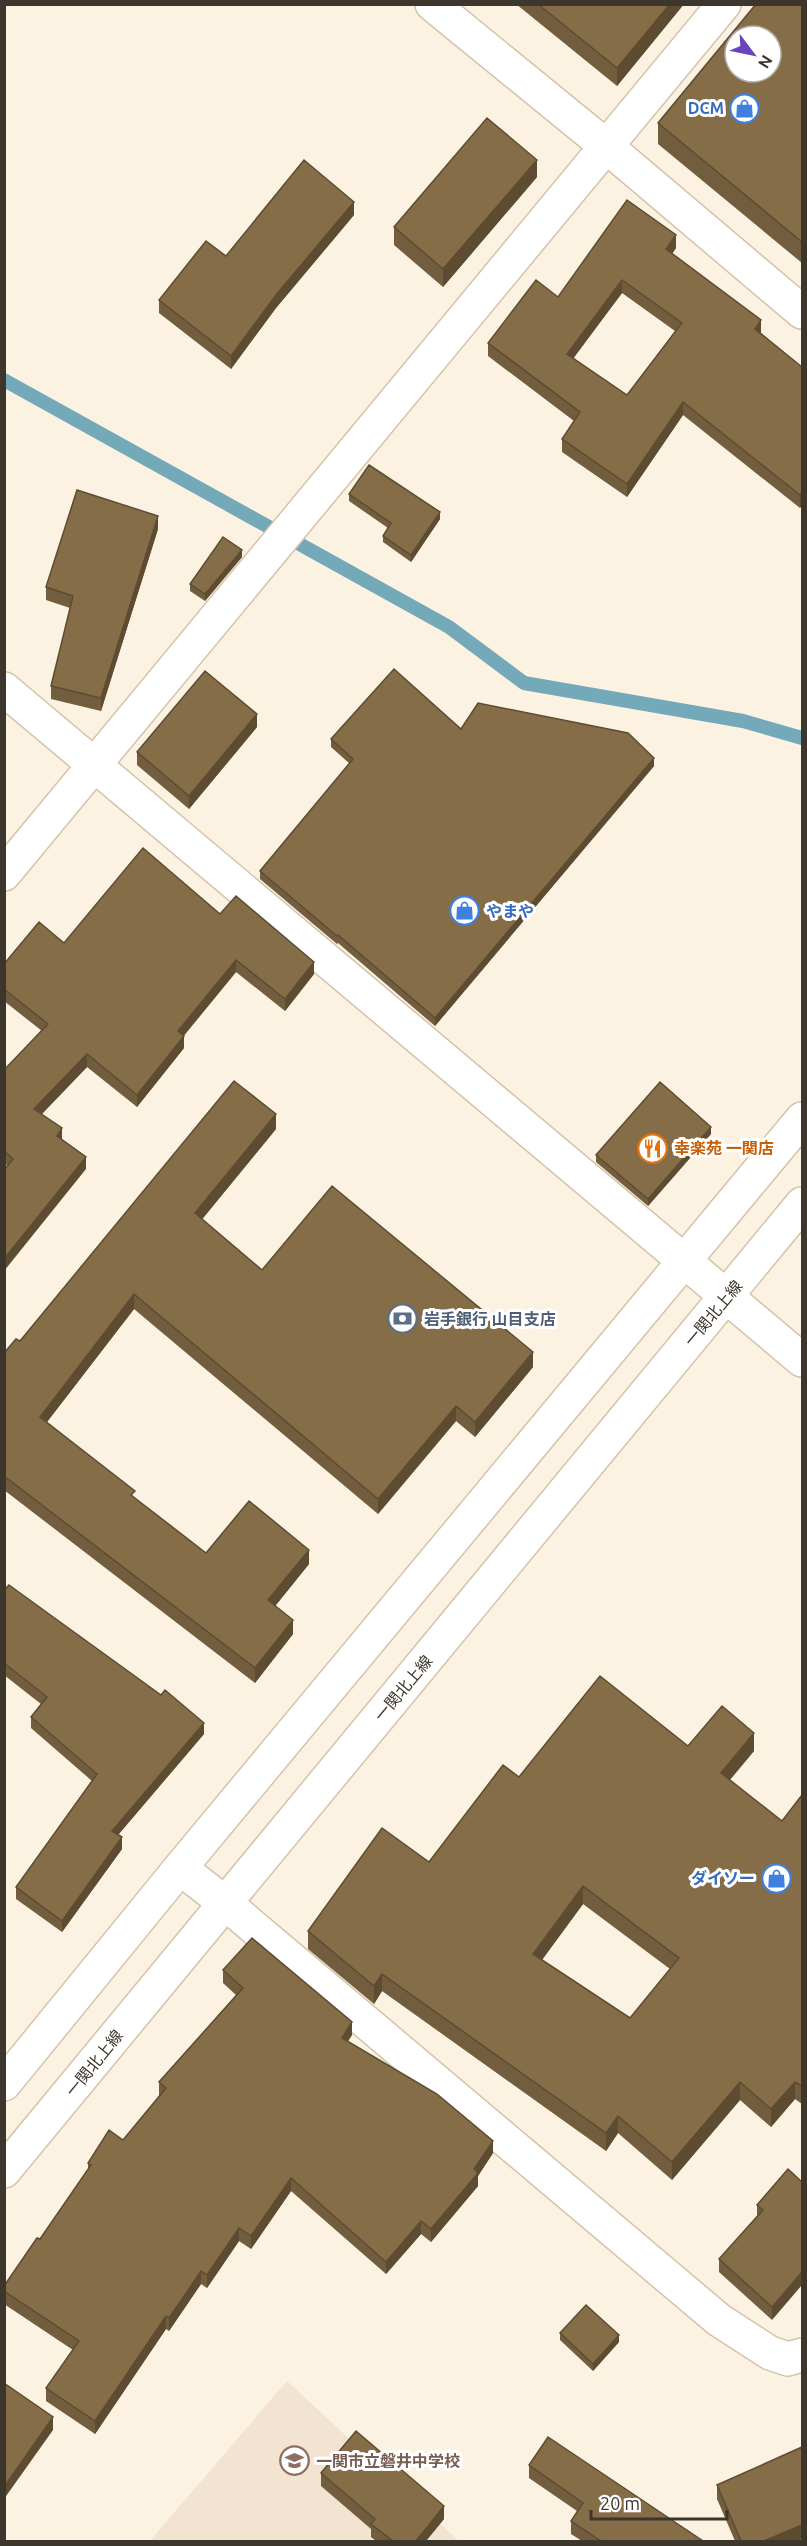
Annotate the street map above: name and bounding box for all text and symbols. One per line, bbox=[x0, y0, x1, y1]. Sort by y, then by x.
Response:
north arrow bbox=[723, 24, 783, 84]
text: N bbox=[755, 52, 777, 72]
shop icon: DCM bbox=[729, 92, 761, 124]
place label: DCM bbox=[688, 99, 724, 117]
shop icon: やまや bbox=[449, 895, 481, 927]
place label: やまや bbox=[486, 902, 534, 920]
restaurant icon: 幸楽苑 一関店 bbox=[637, 1132, 669, 1164]
place label: 幸楽苑 一関店 bbox=[674, 1139, 774, 1157]
street label: 一関北上線 bbox=[680, 1277, 746, 1349]
bank icon: 岩手銀行 山目支店 bbox=[387, 1303, 419, 1335]
place label: 岩手銀行 山目支店 bbox=[424, 1310, 556, 1328]
street label: 一関北上線 bbox=[370, 1652, 436, 1724]
shop icon: ダイソー bbox=[760, 1862, 792, 1894]
place label: ダイソー bbox=[691, 1869, 755, 1887]
street label: 一関北上線 bbox=[62, 2026, 126, 2100]
school or university icon: 一関市立磐井中学校 bbox=[279, 2445, 311, 2477]
place label: 一関市立磐井中学校 bbox=[316, 2452, 460, 2470]
scale bar bbox=[591, 2483, 728, 2521]
text: 20 m bbox=[600, 2493, 640, 2513]

